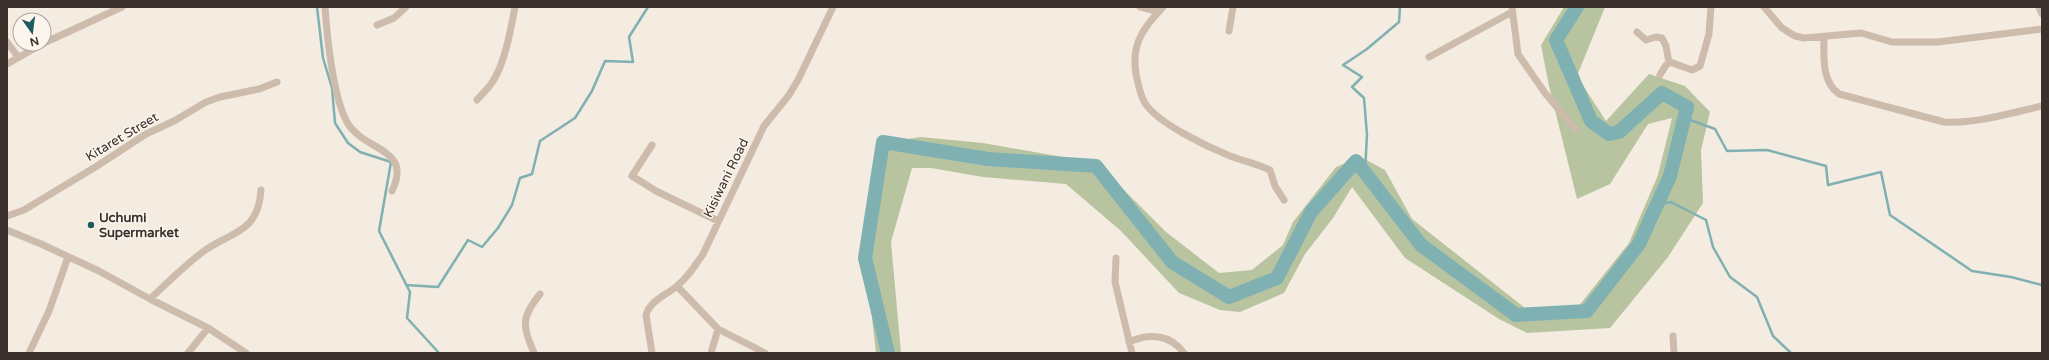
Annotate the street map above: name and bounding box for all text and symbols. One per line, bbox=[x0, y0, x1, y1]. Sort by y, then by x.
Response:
north arrow bbox=[12, 12, 52, 52]
text: N bbox=[28, 34, 40, 49]
street label: Kitaret Street bbox=[83, 109, 161, 165]
street label: Kisiwani Road bbox=[700, 136, 752, 220]
place label: Uchumi Supermarket bbox=[99, 210, 179, 241]
marker: Uchumi Supermarket bbox=[86, 220, 96, 230]

